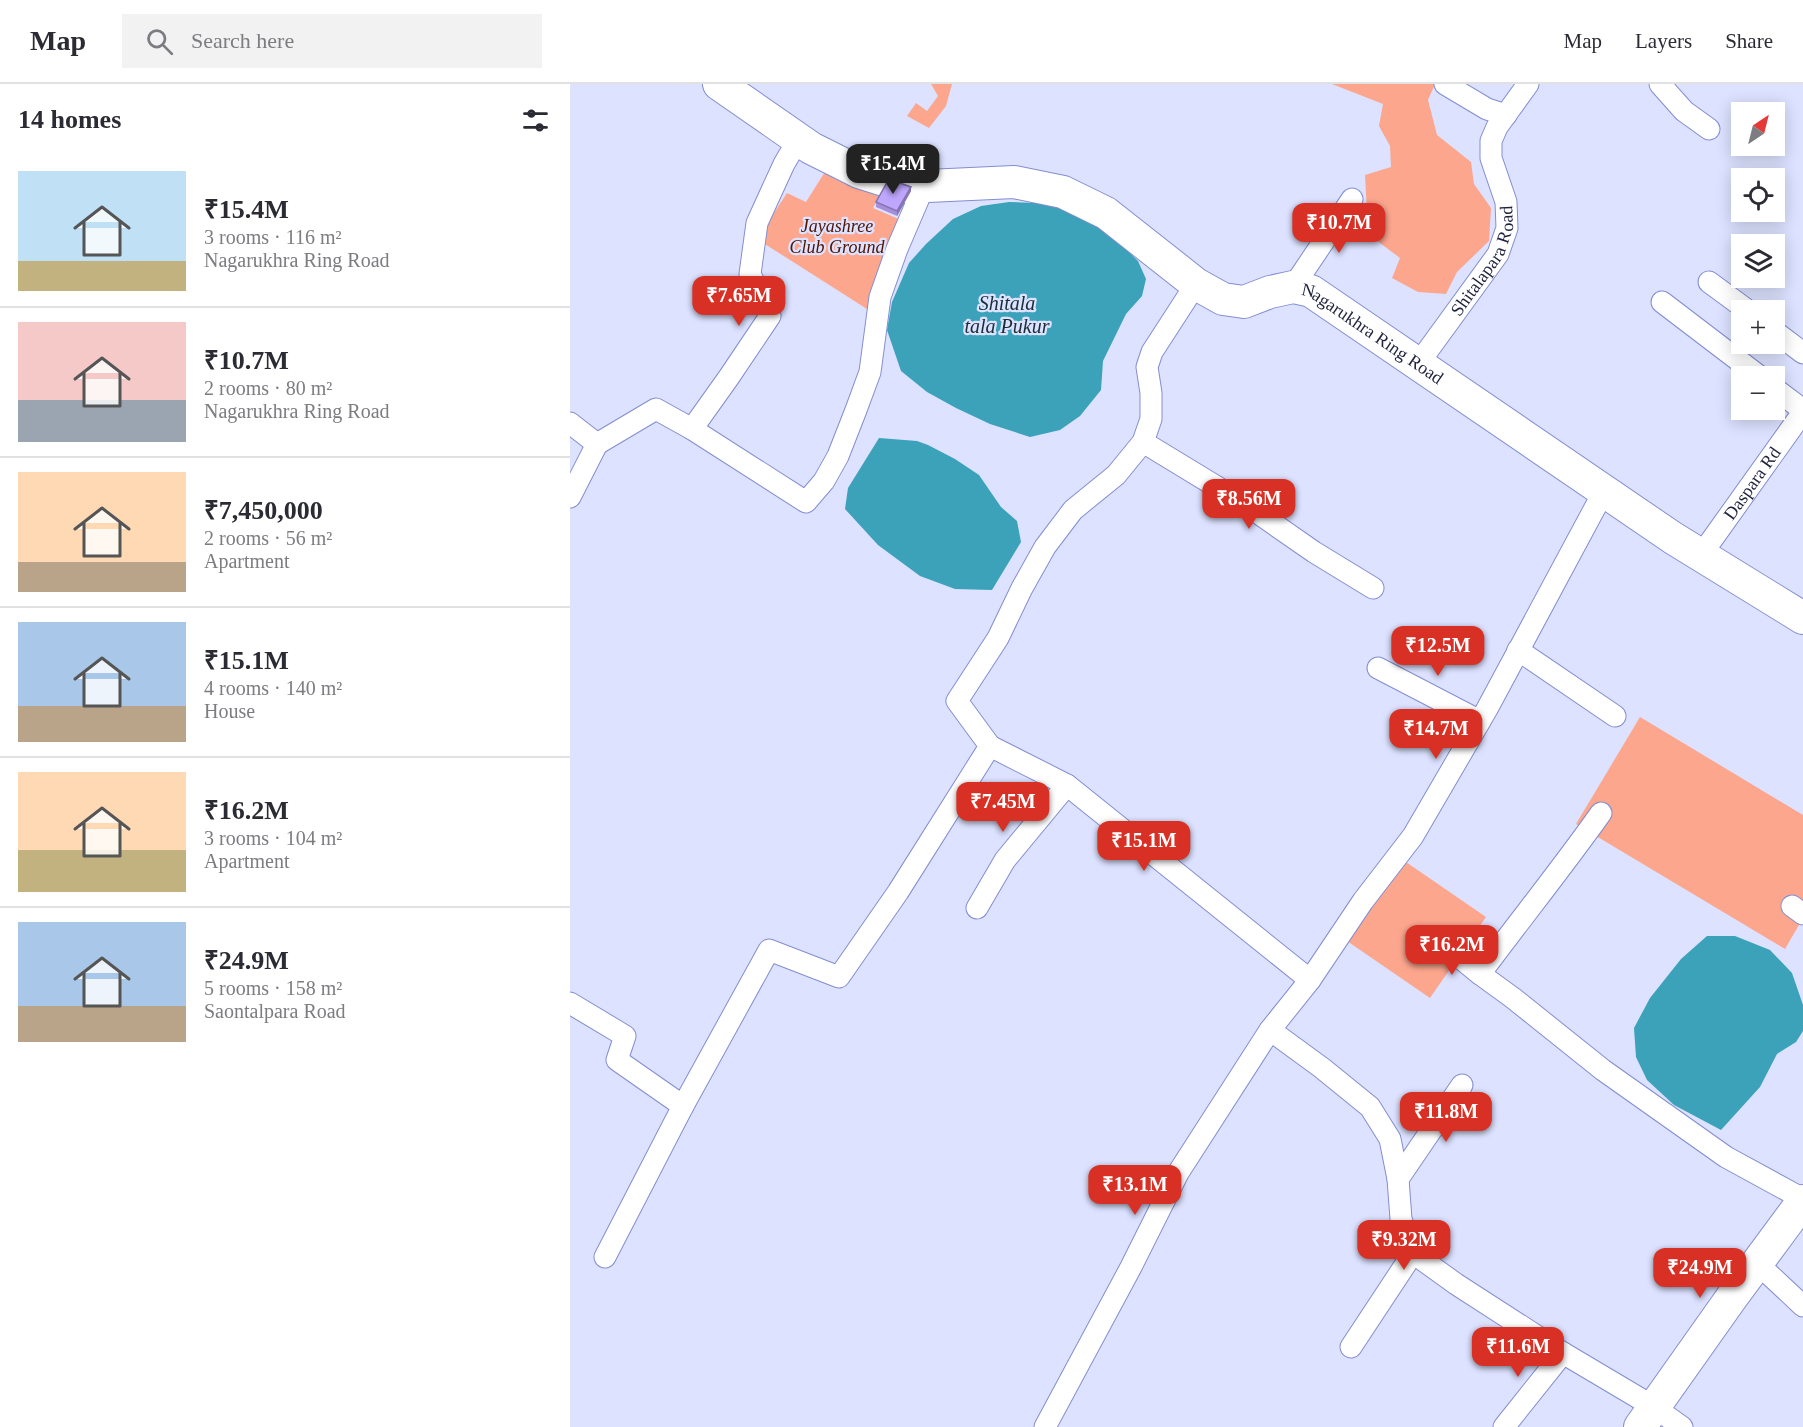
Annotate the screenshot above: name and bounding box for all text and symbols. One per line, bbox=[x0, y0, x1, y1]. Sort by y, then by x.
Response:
search box bbox=[122, 14, 542, 68]
text: Map bbox=[30, 25, 86, 56]
icon: search bbox=[143, 25, 176, 58]
text: Search here bbox=[191, 28, 294, 53]
text: Map bbox=[1564, 29, 1602, 53]
text: Layers bbox=[1635, 29, 1692, 53]
text: Share bbox=[1725, 29, 1773, 53]
north arrow bbox=[1731, 102, 1785, 156]
map controls bbox=[1731, 102, 1785, 420]
icon: filters bbox=[519, 104, 552, 137]
text: 14 homes bbox=[18, 105, 121, 134]
pin: ₹15.4M bbox=[844, 144, 942, 195]
text: ₹15.4M bbox=[860, 152, 926, 174]
button: locate bbox=[1731, 168, 1785, 222]
icon: home bbox=[66, 195, 138, 267]
text: ₹15.4M bbox=[204, 195, 289, 224]
pin: ₹10.7M bbox=[1290, 203, 1388, 254]
street label: Shitalapara Road bbox=[1447, 205, 1517, 320]
text: ₹10.7M bbox=[1306, 211, 1372, 233]
park label: Jayashree Club Ground bbox=[790, 216, 885, 257]
text: 3 rooms · 116 m² bbox=[204, 226, 341, 248]
button: layers bbox=[1731, 234, 1785, 288]
text: Nagarukhra Ring Road bbox=[204, 249, 390, 271]
pin: ₹7.65M bbox=[690, 276, 788, 327]
street label: Nagarukhra Ring Road bbox=[1300, 279, 1447, 388]
text: ₹7.65M bbox=[706, 284, 772, 306]
water label: Shitala tala Pukur bbox=[965, 292, 1050, 337]
button: + bbox=[1731, 300, 1785, 354]
icon: home bbox=[66, 346, 138, 418]
text: ₹10.7M bbox=[204, 346, 289, 375]
button: − bbox=[1731, 366, 1785, 420]
text: 2 rooms · 80 m² bbox=[204, 377, 332, 399]
text: Nagarukhra Ring Road bbox=[204, 400, 390, 422]
street label: Daspara Rd bbox=[1719, 443, 1785, 524]
pin: ₹8.56M bbox=[1200, 479, 1298, 530]
text: ₹8.56M bbox=[1216, 487, 1282, 509]
icon: home bbox=[66, 496, 138, 568]
text: ₹7,450,000 bbox=[204, 496, 323, 525]
text: 2 rooms · 56 m² bbox=[204, 527, 332, 549]
text: Apartment bbox=[204, 550, 290, 572]
pin: ₹12.5M bbox=[1389, 626, 1487, 677]
text: ₹12.5M bbox=[1405, 634, 1471, 656]
icon: home bbox=[66, 646, 138, 718]
text: ₹15.1M bbox=[204, 646, 289, 675]
text: 4 rooms · 140 m² bbox=[204, 677, 342, 699]
text: House bbox=[204, 700, 255, 722]
pin: ₹14.7M bbox=[1387, 709, 1485, 760]
text: ₹14.7M bbox=[1403, 717, 1469, 739]
pin: ₹7.45M bbox=[954, 782, 1052, 833]
text: ₹7.45M bbox=[970, 790, 1036, 812]
icon: home bbox=[66, 796, 138, 868]
text: ₹16.2M bbox=[204, 796, 289, 825]
pin: ₹15.1M bbox=[1095, 821, 1193, 872]
text: 3 rooms · 104 m² bbox=[204, 827, 342, 849]
text: ₹15.1M bbox=[1111, 829, 1177, 851]
text: Apartment bbox=[204, 850, 290, 872]
pin: ₹16.2M bbox=[1403, 925, 1501, 976]
text: ₹16.2M bbox=[1419, 933, 1485, 955]
icon: home bbox=[66, 946, 138, 1018]
text: ₹24.9M bbox=[204, 946, 289, 975]
text: 5 rooms · 158 m² bbox=[204, 977, 342, 999]
text: Saontalpara Road bbox=[204, 1000, 346, 1022]
pin: ₹11.8M bbox=[1397, 1092, 1495, 1143]
text: ₹11.8M bbox=[1414, 1100, 1478, 1122]
pin: ₹13.1M bbox=[1086, 1165, 1184, 1216]
text: ₹13.1M bbox=[1102, 1173, 1168, 1195]
pin: ₹9.32M bbox=[1355, 1220, 1453, 1271]
text: ₹9.32M bbox=[1371, 1228, 1437, 1250]
pin: ₹24.9M bbox=[1651, 1248, 1749, 1299]
text: ₹24.9M bbox=[1667, 1256, 1733, 1278]
pin: ₹11.6M bbox=[1469, 1327, 1567, 1378]
text: ₹11.6M bbox=[1486, 1335, 1550, 1357]

